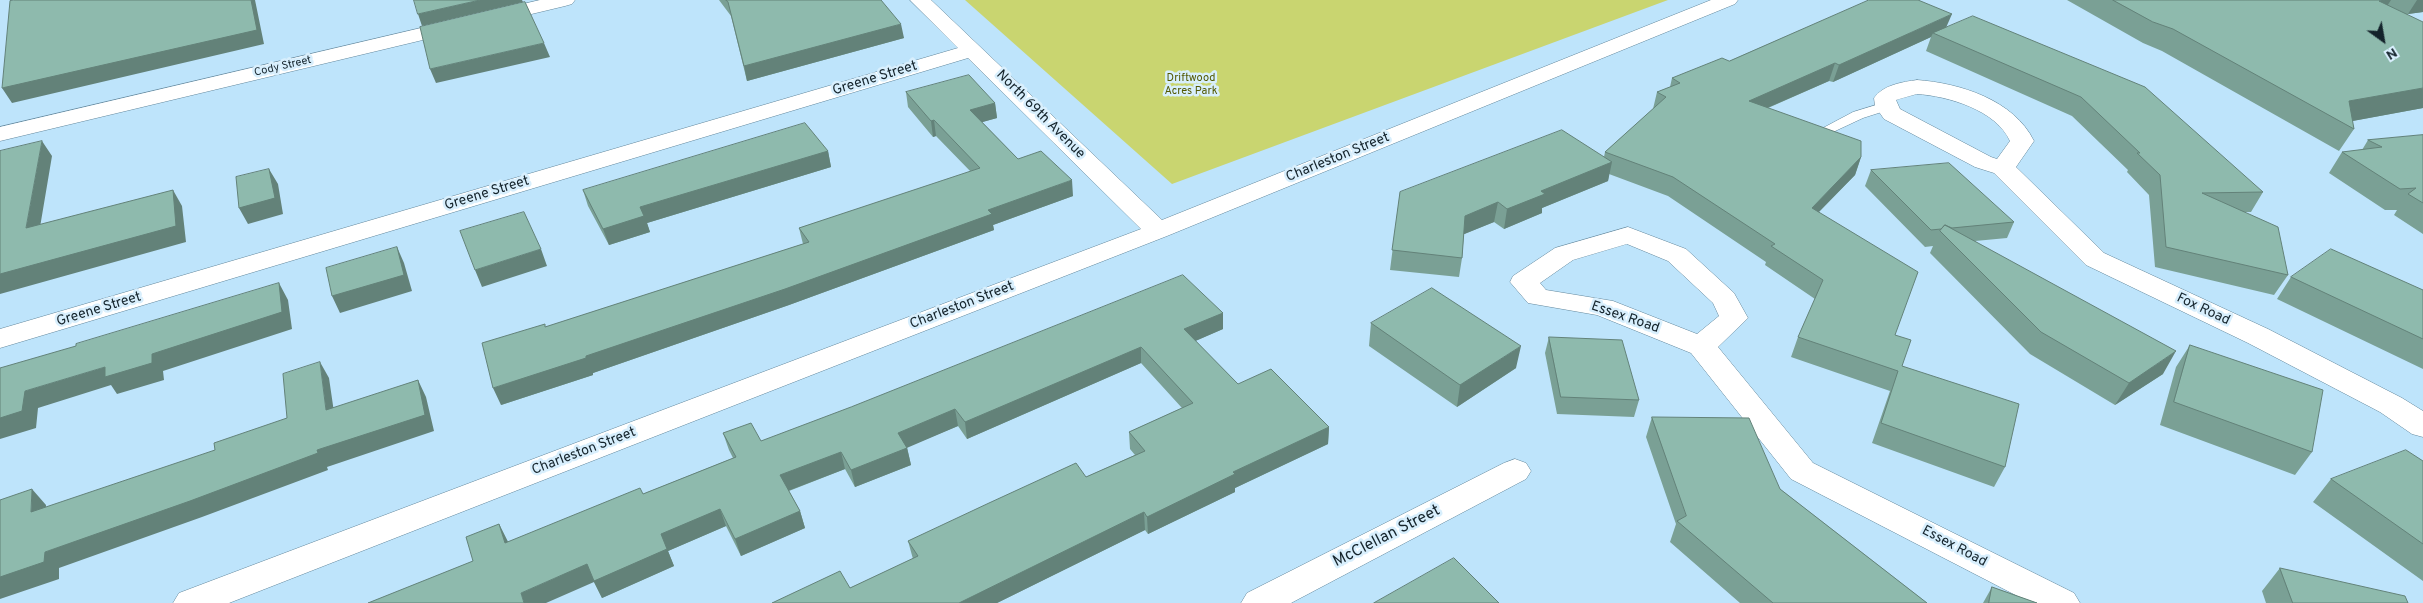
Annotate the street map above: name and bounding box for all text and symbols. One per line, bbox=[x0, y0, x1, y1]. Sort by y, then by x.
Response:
north arrow bbox=[2358, 15, 2408, 65]
text: N bbox=[2382, 43, 2400, 63]
street label: Cody Street bbox=[253, 54, 313, 80]
street label: Greene Street bbox=[831, 58, 919, 100]
street label: North 69th Avenue bbox=[992, 67, 1088, 163]
park label: Driftwood Acres Park bbox=[1164, 72, 1218, 98]
street label: Charleston Street bbox=[1284, 130, 1392, 186]
street label: Greene Street bbox=[443, 173, 531, 215]
street label: Charleston Street bbox=[908, 278, 1016, 334]
street label: Greene Street bbox=[55, 289, 143, 331]
street label: Fox Road bbox=[2174, 290, 2232, 330]
street label: Essex Road bbox=[1589, 298, 1661, 338]
street label: Charleston Street bbox=[530, 424, 638, 480]
street label: McClellan Street bbox=[1330, 502, 1444, 572]
street label: Essex Road bbox=[1919, 523, 1989, 571]

